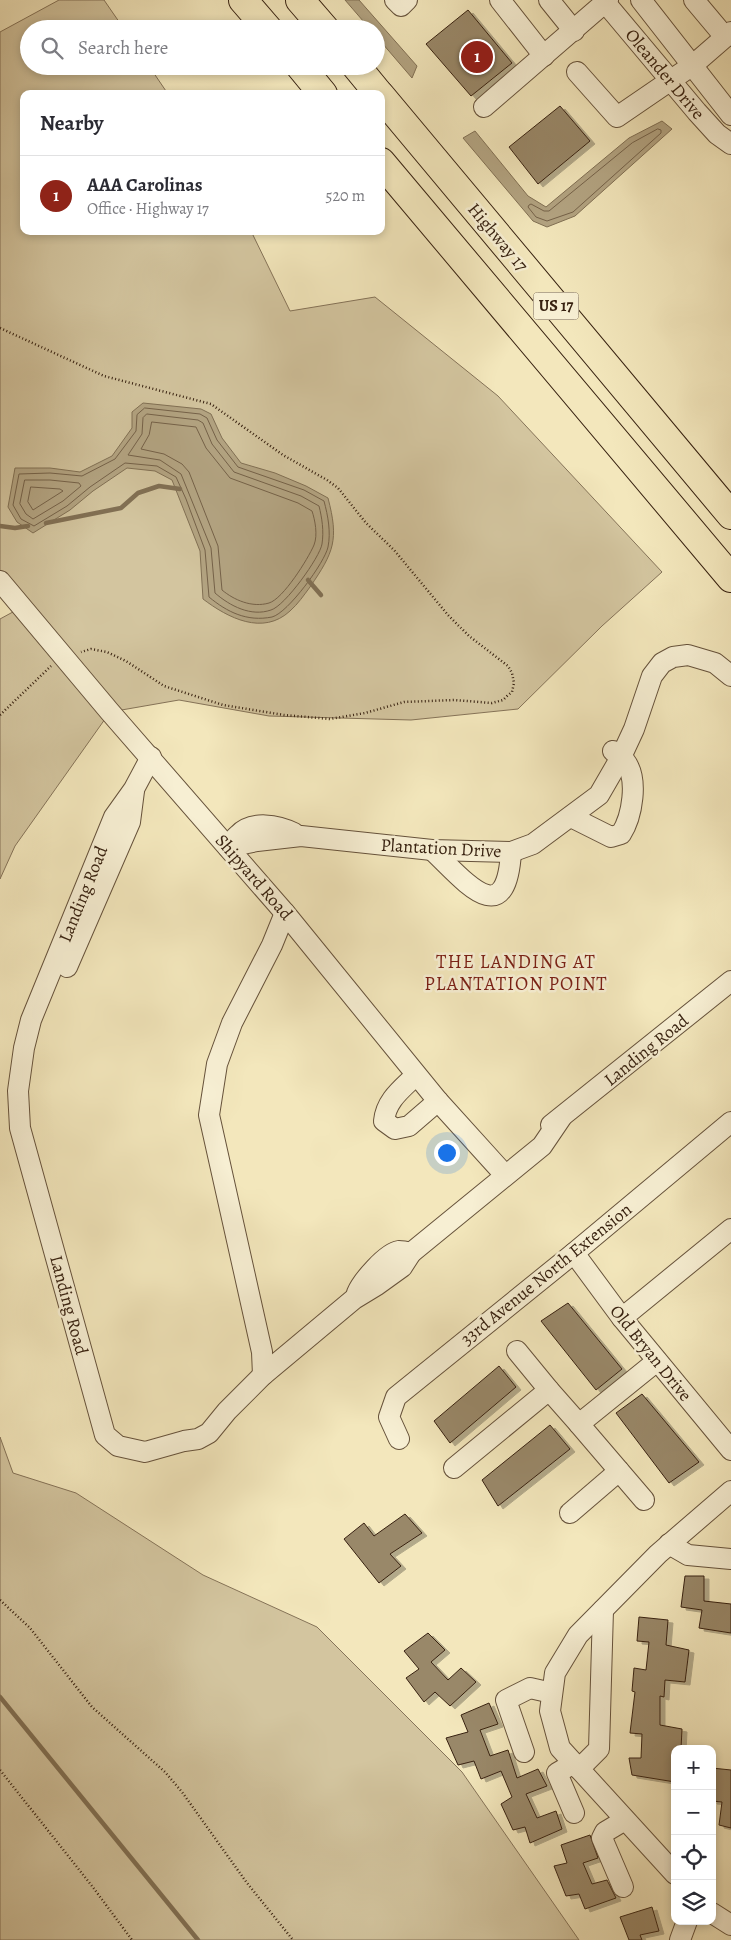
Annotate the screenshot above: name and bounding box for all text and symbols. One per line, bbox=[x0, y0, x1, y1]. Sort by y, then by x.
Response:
search box bbox=[20, 20, 385, 75]
street label: Oleander Drive bbox=[620, 23, 710, 125]
icon: search bbox=[38, 34, 66, 62]
text: Search here bbox=[78, 35, 168, 61]
pin: 1 bbox=[461, 38, 493, 76]
text: Nearby bbox=[40, 109, 103, 137]
text: AAA Carolinas bbox=[87, 172, 202, 198]
text: 1 bbox=[53, 185, 59, 207]
text: 520 m bbox=[326, 185, 365, 207]
text: Office · Highway 17 bbox=[87, 198, 209, 220]
street label: Highway 17 bbox=[462, 198, 534, 277]
road number: US 17 bbox=[534, 292, 578, 320]
street label: Shipyard Road bbox=[210, 829, 298, 925]
street label: Plantation Drive bbox=[380, 833, 502, 863]
street label: Landing Road bbox=[53, 842, 113, 946]
district label: THE LANDING AT PLANTATION POINT bbox=[424, 949, 608, 997]
street label: Landing Road bbox=[599, 1008, 693, 1091]
your location bbox=[434, 1140, 460, 1166]
street label: 33rd Avenue North Extension bbox=[455, 1197, 637, 1351]
street label: Landing Road bbox=[44, 1253, 94, 1358]
street label: Old Bryan Drive bbox=[605, 1300, 697, 1406]
map controls bbox=[671, 1745, 716, 1925]
button: + bbox=[671, 1745, 716, 1790]
button: − bbox=[671, 1790, 716, 1835]
button: locate bbox=[671, 1835, 716, 1880]
button: layers bbox=[671, 1880, 716, 1925]

